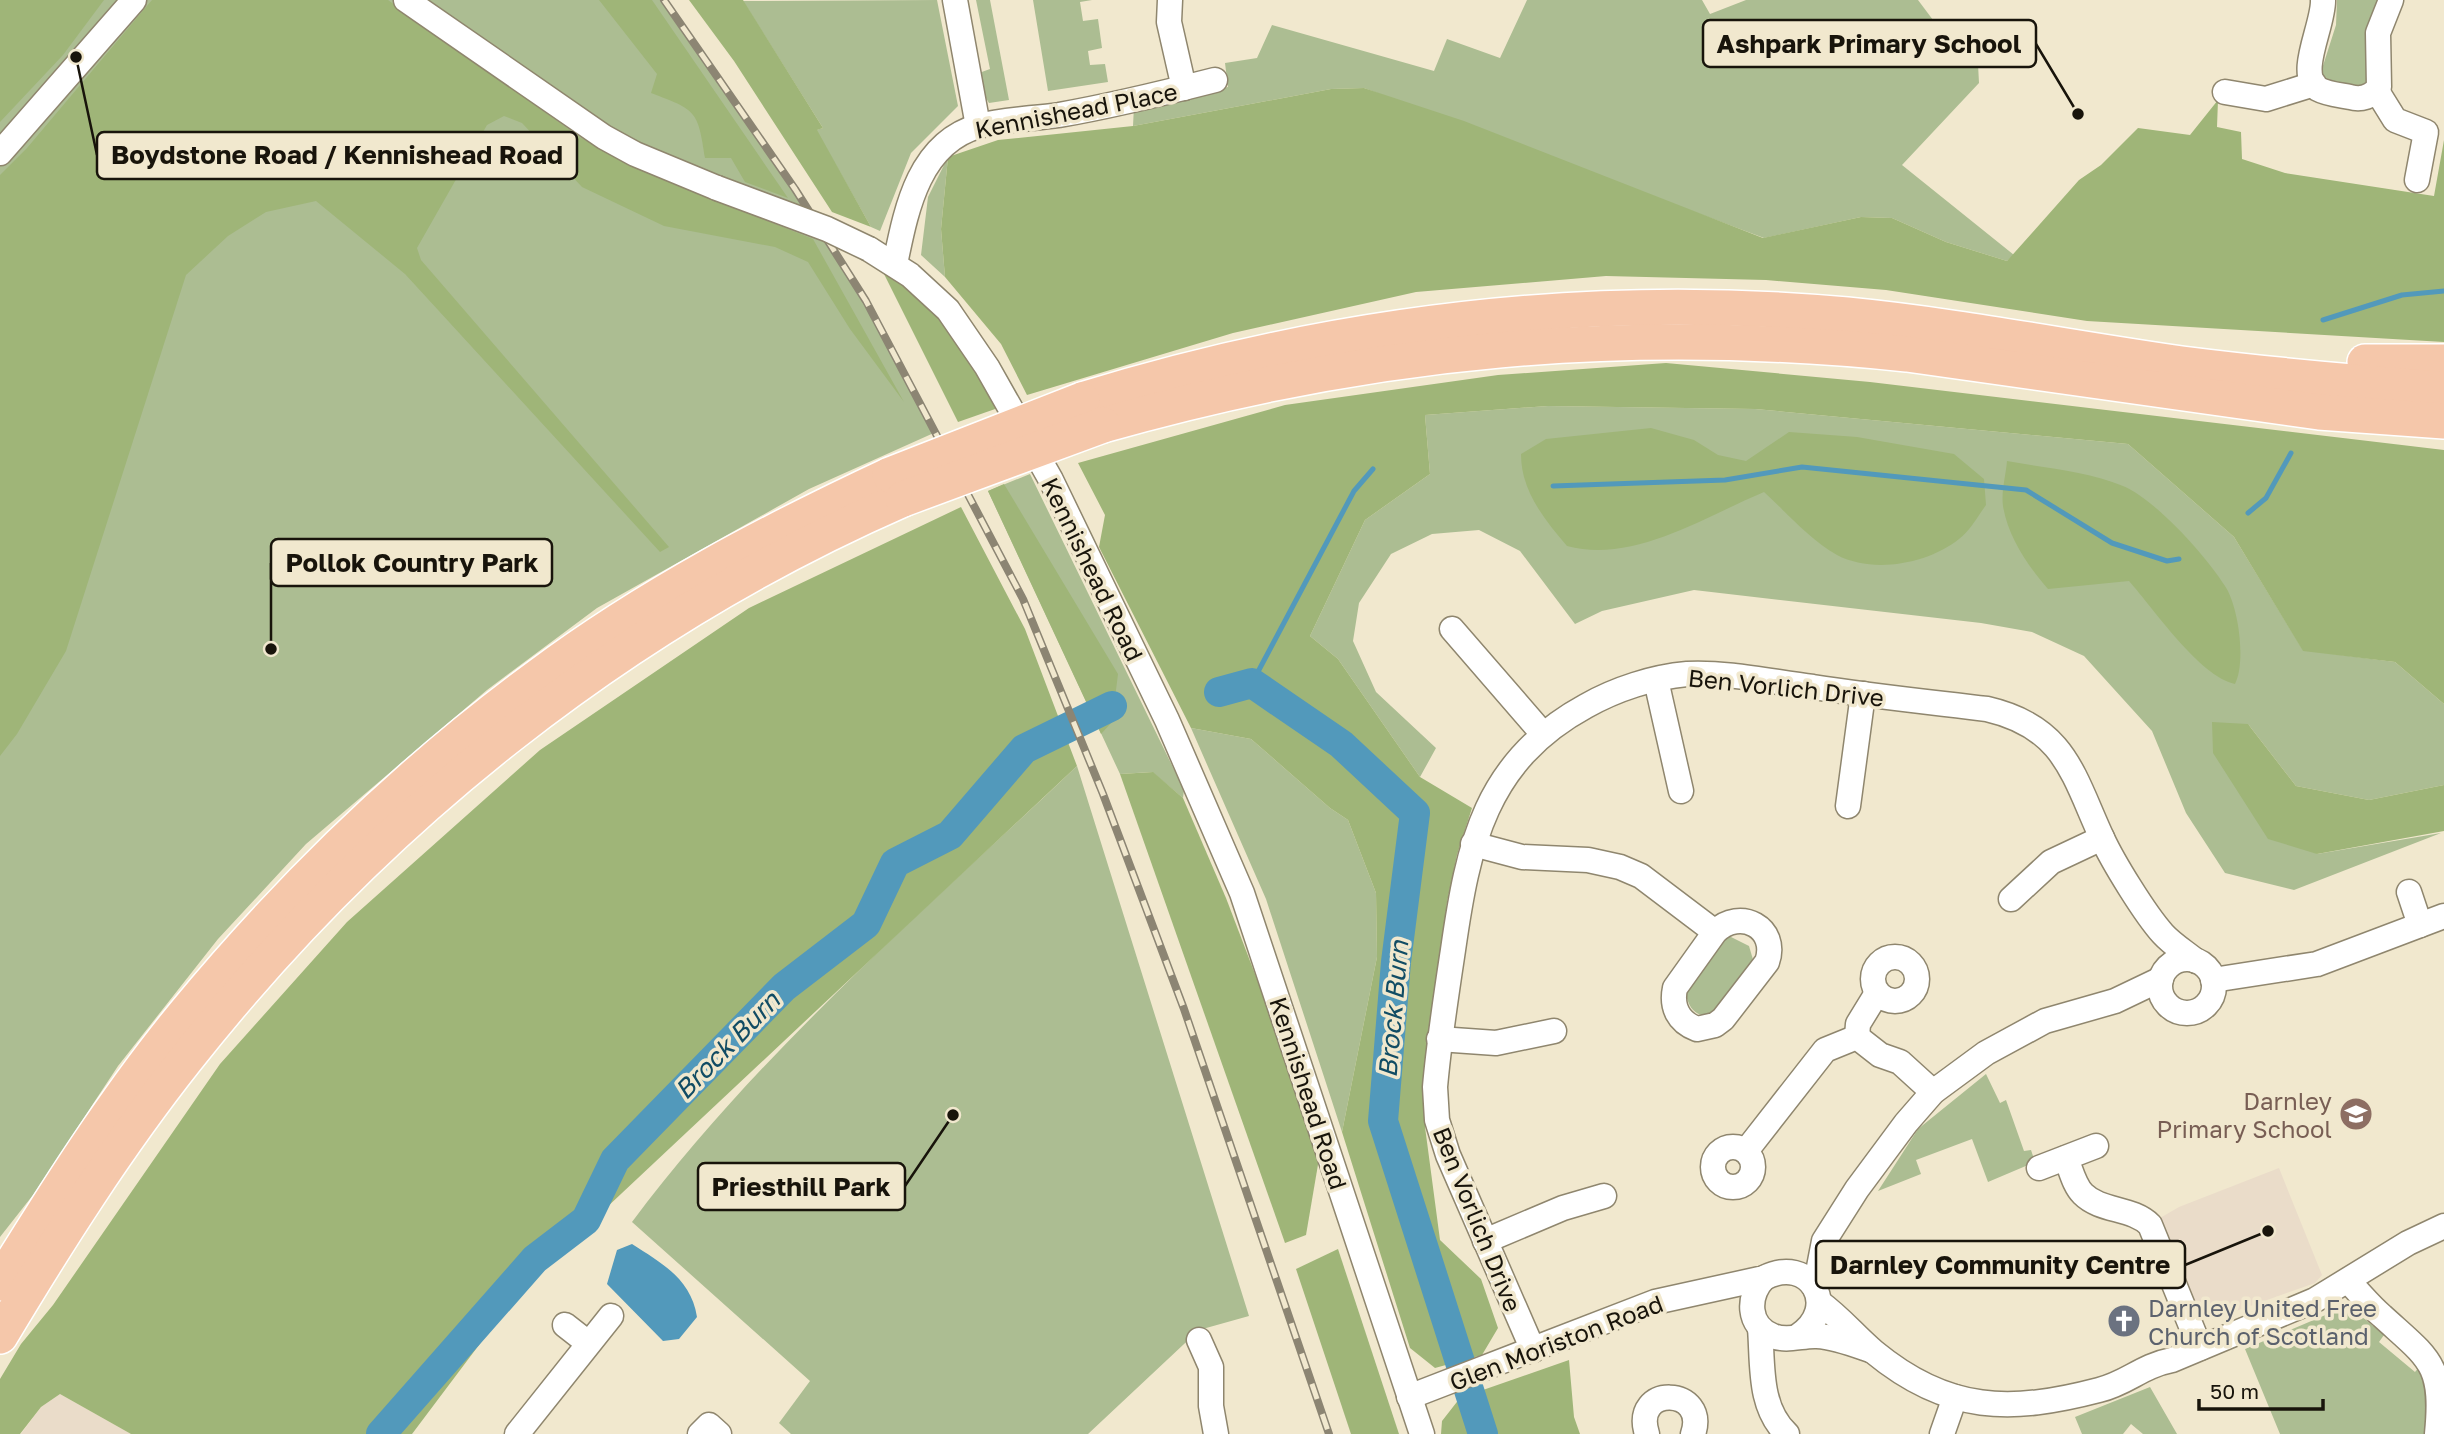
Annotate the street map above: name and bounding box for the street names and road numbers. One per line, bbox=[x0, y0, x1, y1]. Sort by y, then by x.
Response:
street label: Kennishead Place bbox=[972, 76, 1180, 144]
street label: Kennishead Road bbox=[1036, 473, 1150, 665]
street label: Ben Vorlich Drive bbox=[1687, 662, 1885, 712]
street label: Kennishead Road bbox=[1264, 993, 1354, 1193]
street label: Ben Vorlich Drive bbox=[1428, 1122, 1528, 1316]
street label: Glen Moriston Road bbox=[1445, 1288, 1667, 1396]

